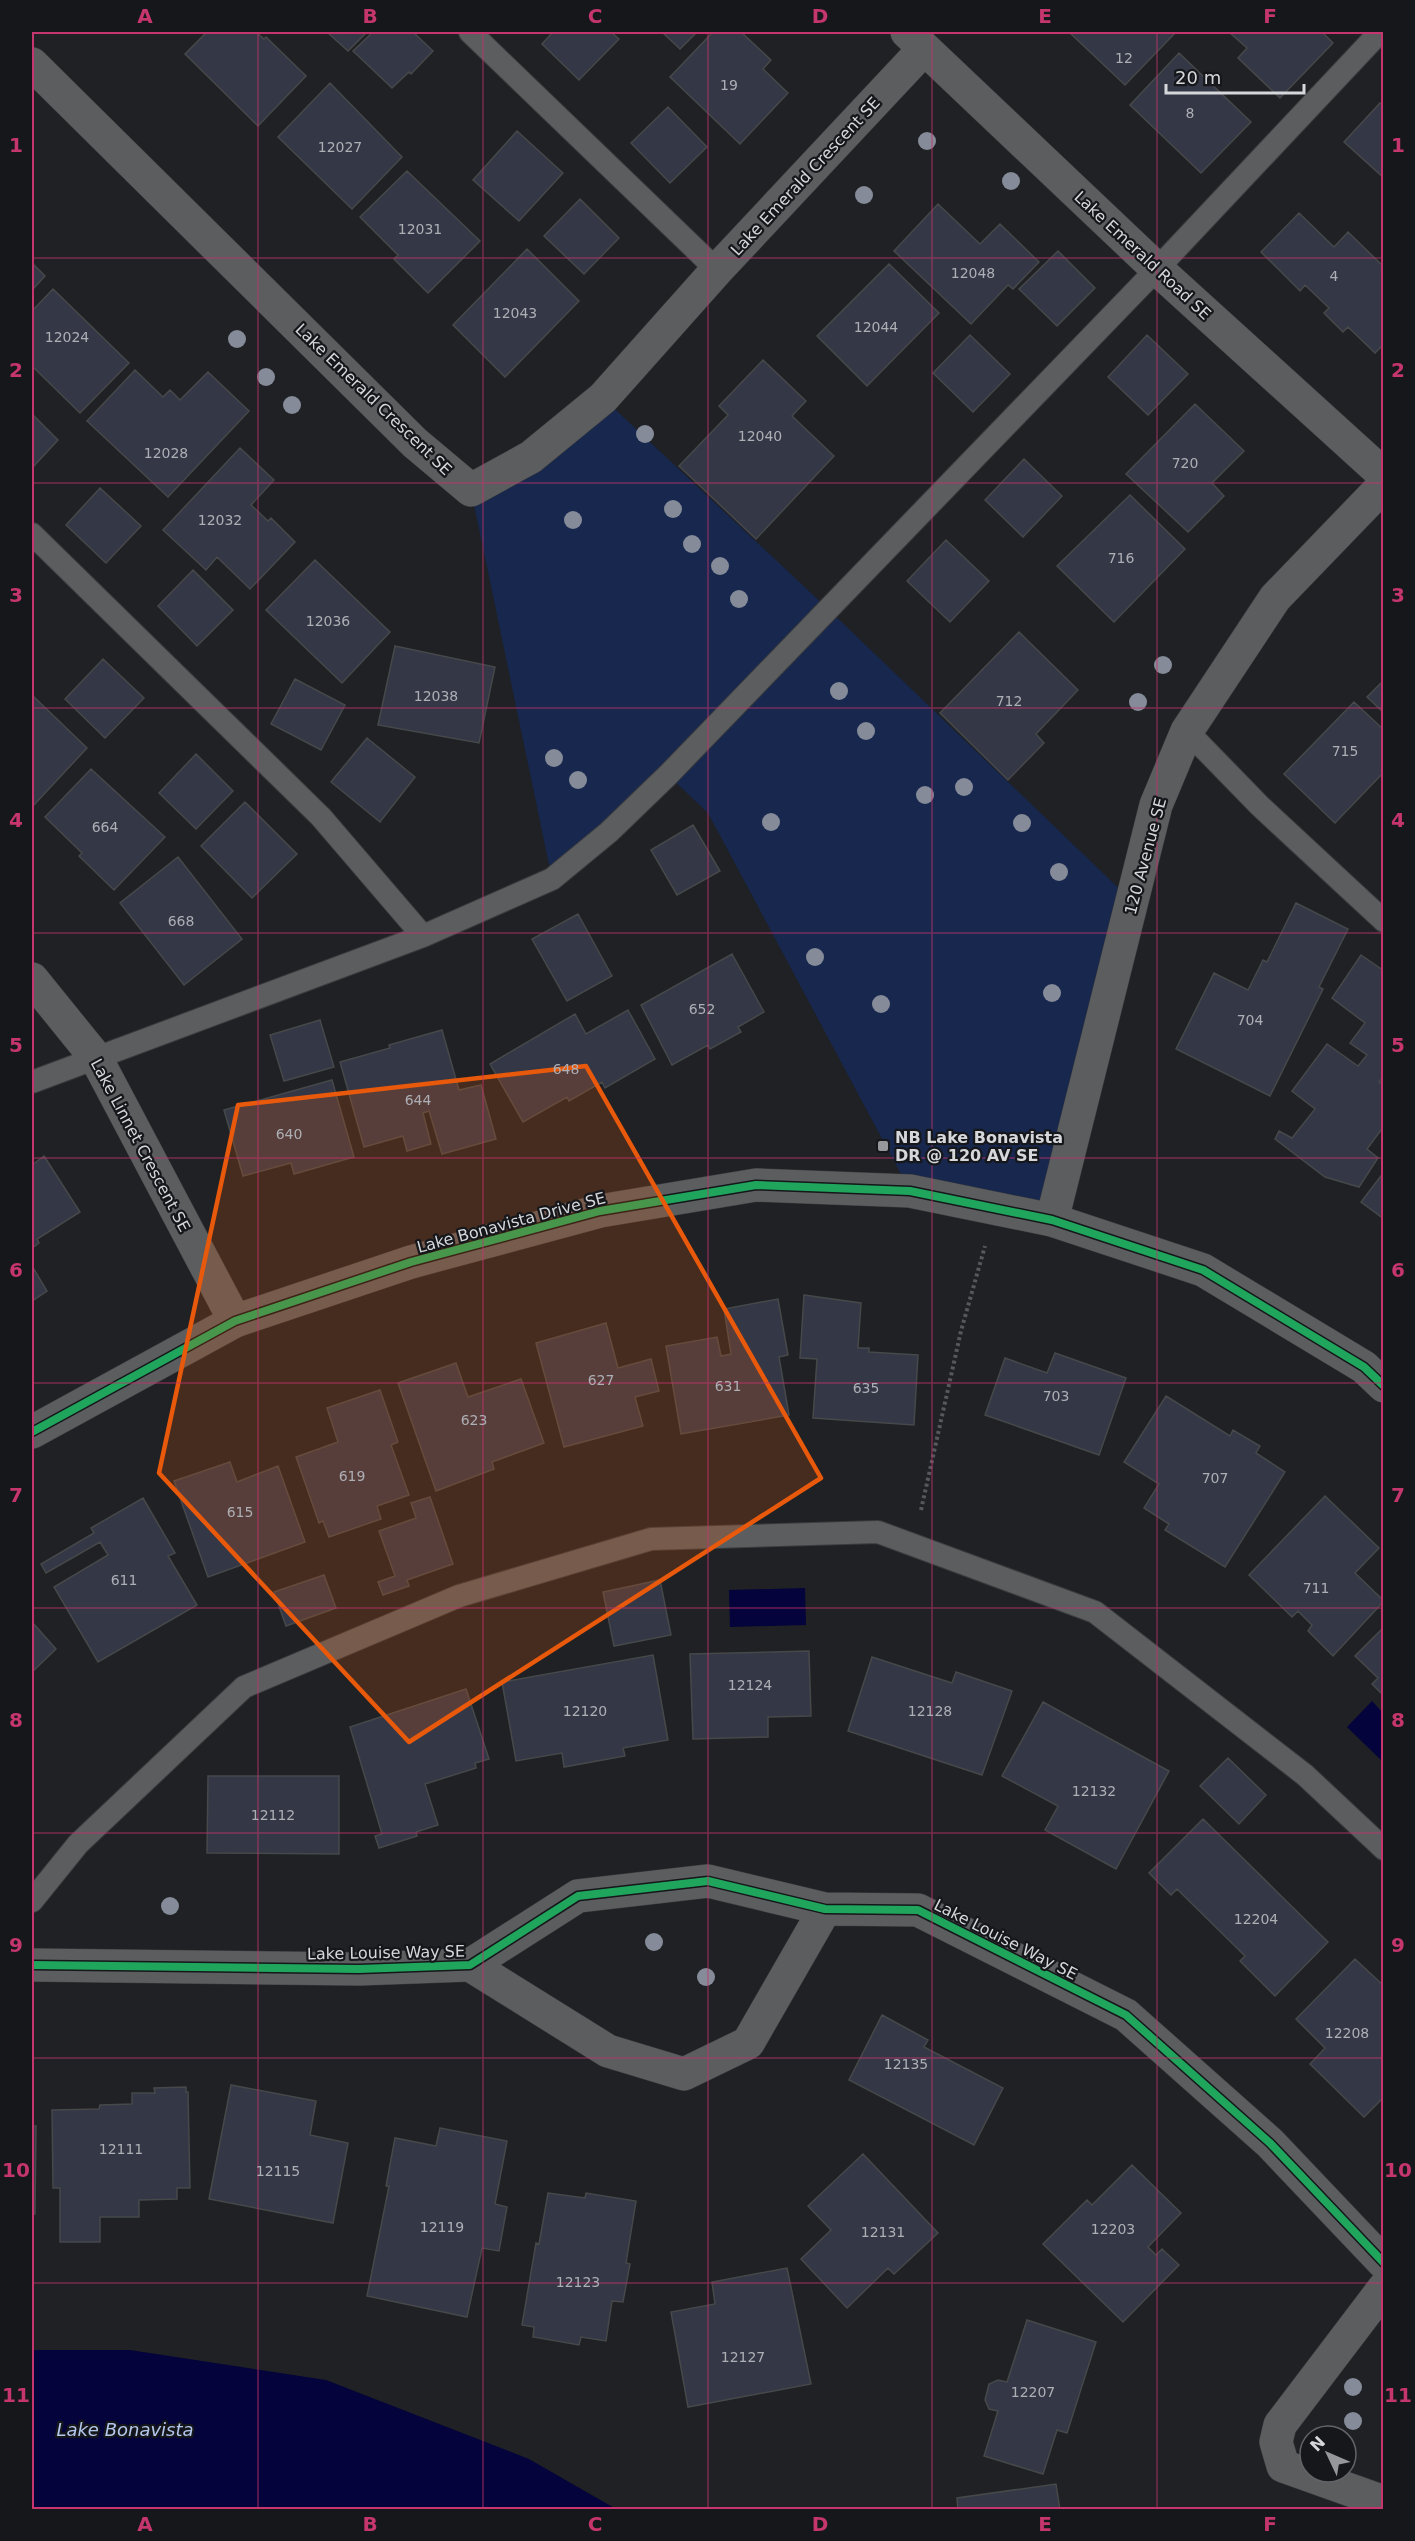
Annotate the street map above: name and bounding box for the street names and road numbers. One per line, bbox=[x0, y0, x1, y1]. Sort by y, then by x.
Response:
street label: Lake Emerald Crescent SE bbox=[727, 93, 884, 260]
street label: Lake Emerald Road SE bbox=[1071, 187, 1215, 324]
street label: Lake Emerald Crescent SE bbox=[292, 320, 456, 479]
street label: 120 Avenue SE bbox=[1121, 796, 1170, 917]
street label: Lake Linnet Crescent SE bbox=[87, 1055, 194, 1235]
street label: Lake Bonavista Drive SE bbox=[415, 1188, 608, 1257]
street label: Lake Louise Way SE bbox=[931, 1895, 1080, 1984]
street label: Lake Louise Way SE bbox=[307, 1942, 465, 1963]

